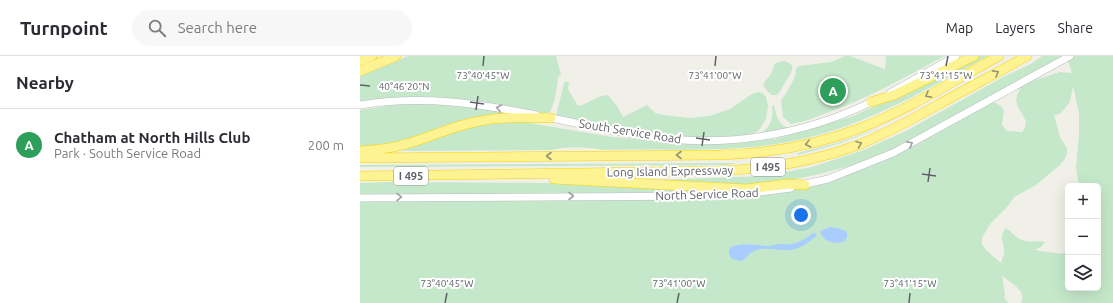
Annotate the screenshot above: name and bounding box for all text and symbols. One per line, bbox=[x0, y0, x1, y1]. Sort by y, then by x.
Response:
search box bbox=[132, 10, 412, 46]
text: Turnpoint bbox=[20, 17, 108, 39]
icon: search bbox=[146, 17, 168, 39]
text: Search here bbox=[178, 19, 257, 36]
text: Map bbox=[946, 20, 973, 36]
text: Layers bbox=[995, 20, 1035, 36]
text: Share bbox=[1057, 20, 1093, 36]
text: 73°40'45"W bbox=[457, 70, 509, 81]
text: 73°41'00"W bbox=[689, 70, 741, 81]
text: 73°41'15"W bbox=[920, 70, 972, 81]
one-way arrow bbox=[992, 70, 999, 77]
text: Nearby bbox=[16, 73, 74, 92]
pin: A bbox=[820, 76, 846, 106]
text: 40°46'20"N bbox=[379, 81, 429, 92]
one-way arrow bbox=[925, 90, 932, 98]
one-way arrow bbox=[496, 104, 502, 113]
street label: South Service Road bbox=[578, 116, 682, 146]
text: Chatham at North Hills Club bbox=[54, 129, 250, 146]
text: A bbox=[24, 138, 34, 152]
text: 200 m bbox=[308, 138, 344, 152]
one-way arrow bbox=[805, 139, 812, 148]
one-way arrow bbox=[856, 140, 863, 148]
one-way arrow bbox=[906, 141, 913, 148]
text: Park · South Service Road bbox=[54, 146, 201, 160]
one-way arrow bbox=[676, 151, 682, 159]
one-way arrow bbox=[546, 152, 552, 160]
road number: I 495 bbox=[751, 158, 785, 176]
street label: Long Island Expressway bbox=[607, 163, 734, 179]
road number: I 495 bbox=[394, 167, 428, 185]
map controls bbox=[1065, 183, 1101, 291]
button: + bbox=[1065, 183, 1101, 219]
street label: North Service Road bbox=[655, 186, 759, 202]
one-way arrow bbox=[568, 191, 574, 200]
one-way arrow bbox=[396, 193, 402, 201]
your location bbox=[791, 205, 811, 225]
button: − bbox=[1065, 219, 1101, 255]
button: layers bbox=[1065, 255, 1101, 291]
text: 73°40'45"W bbox=[421, 278, 473, 289]
text: 73°41'00"W bbox=[653, 278, 705, 289]
text: 73°41'15"W bbox=[884, 278, 936, 289]

